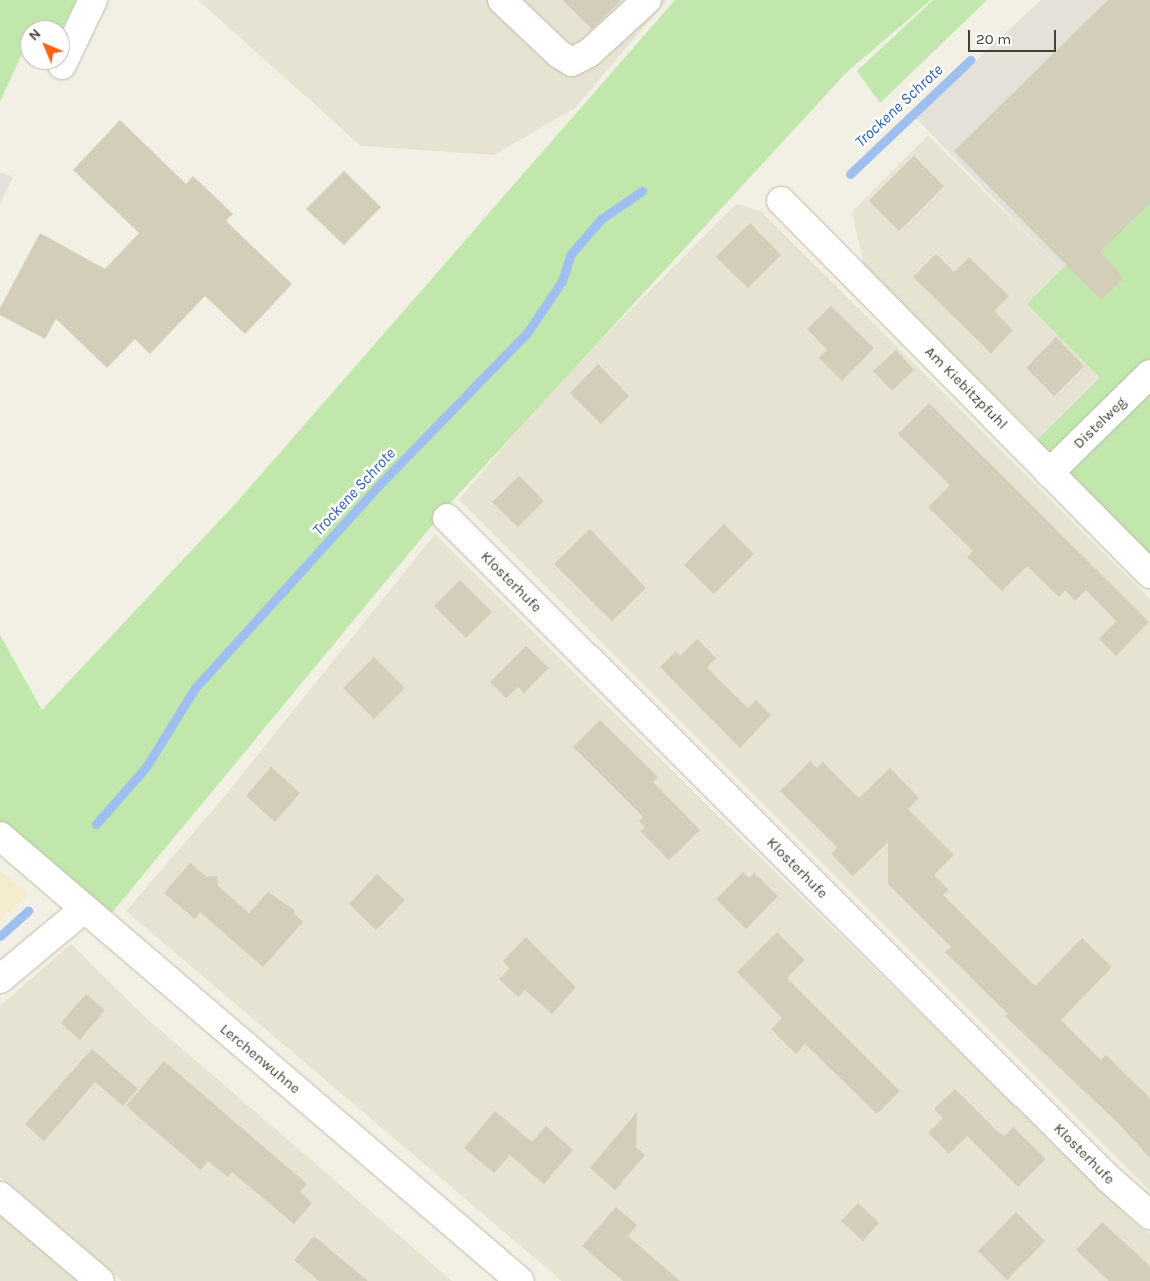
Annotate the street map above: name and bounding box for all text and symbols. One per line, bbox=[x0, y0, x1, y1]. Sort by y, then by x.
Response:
north arrow bbox=[20, 20, 70, 70]
scale bar bbox=[970, 20, 1058, 52]
text: N bbox=[25, 25, 44, 44]
text: 20 m bbox=[976, 30, 1011, 48]
water label: Trockene Schrote bbox=[851, 60, 947, 152]
street label: Am Kiebitzpfuhl bbox=[921, 343, 1011, 433]
street label: Distelweg bbox=[1070, 393, 1130, 453]
water label: Trockene Schrote bbox=[308, 444, 400, 540]
street label: Klosterhufe bbox=[477, 548, 545, 616]
street label: Klosterhufe bbox=[763, 834, 831, 902]
street label: Lerchenwuhne bbox=[216, 1020, 304, 1098]
street label: Klosterhufe bbox=[1050, 1120, 1118, 1188]

